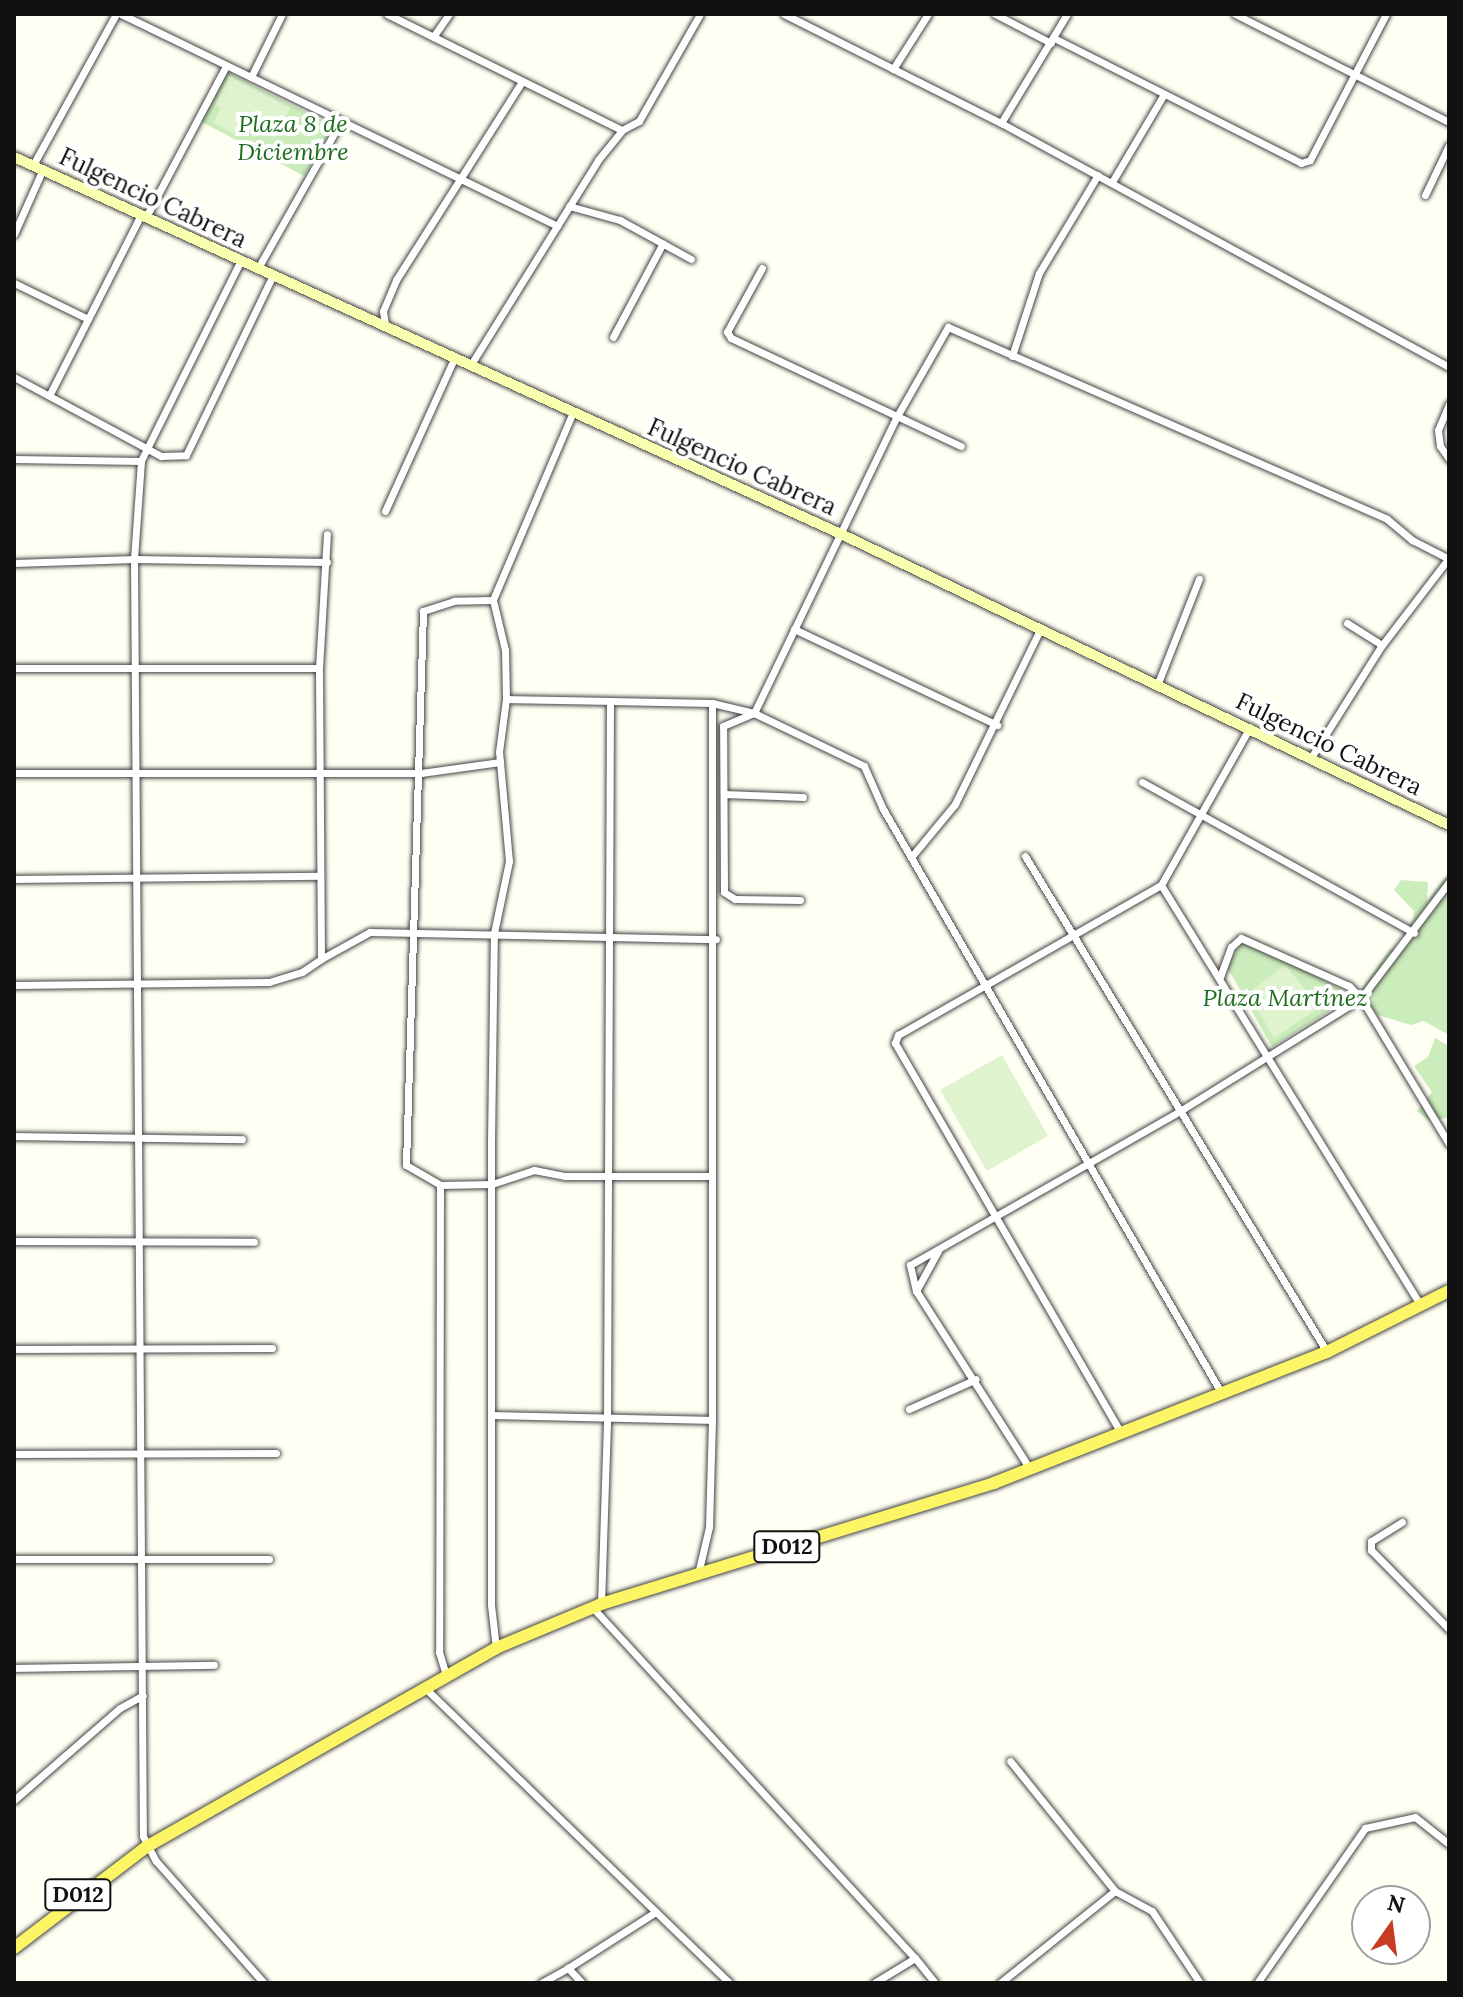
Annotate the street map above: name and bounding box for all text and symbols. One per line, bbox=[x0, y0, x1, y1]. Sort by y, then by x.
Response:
park label: Plaza 8 de Diciembre bbox=[237, 110, 349, 166]
street label: Fulgencio Cabrera bbox=[55, 142, 251, 254]
street label: Fulgencio Cabrera bbox=[643, 412, 841, 522]
street label: Fulgencio Cabrera bbox=[1231, 686, 1427, 802]
park label: Plaza Martínez bbox=[1203, 984, 1367, 1012]
road number: D012 bbox=[753, 1529, 821, 1565]
road number: D012 bbox=[44, 1877, 112, 1913]
north arrow bbox=[1351, 1885, 1431, 1965]
text: N bbox=[1385, 1888, 1408, 1919]

